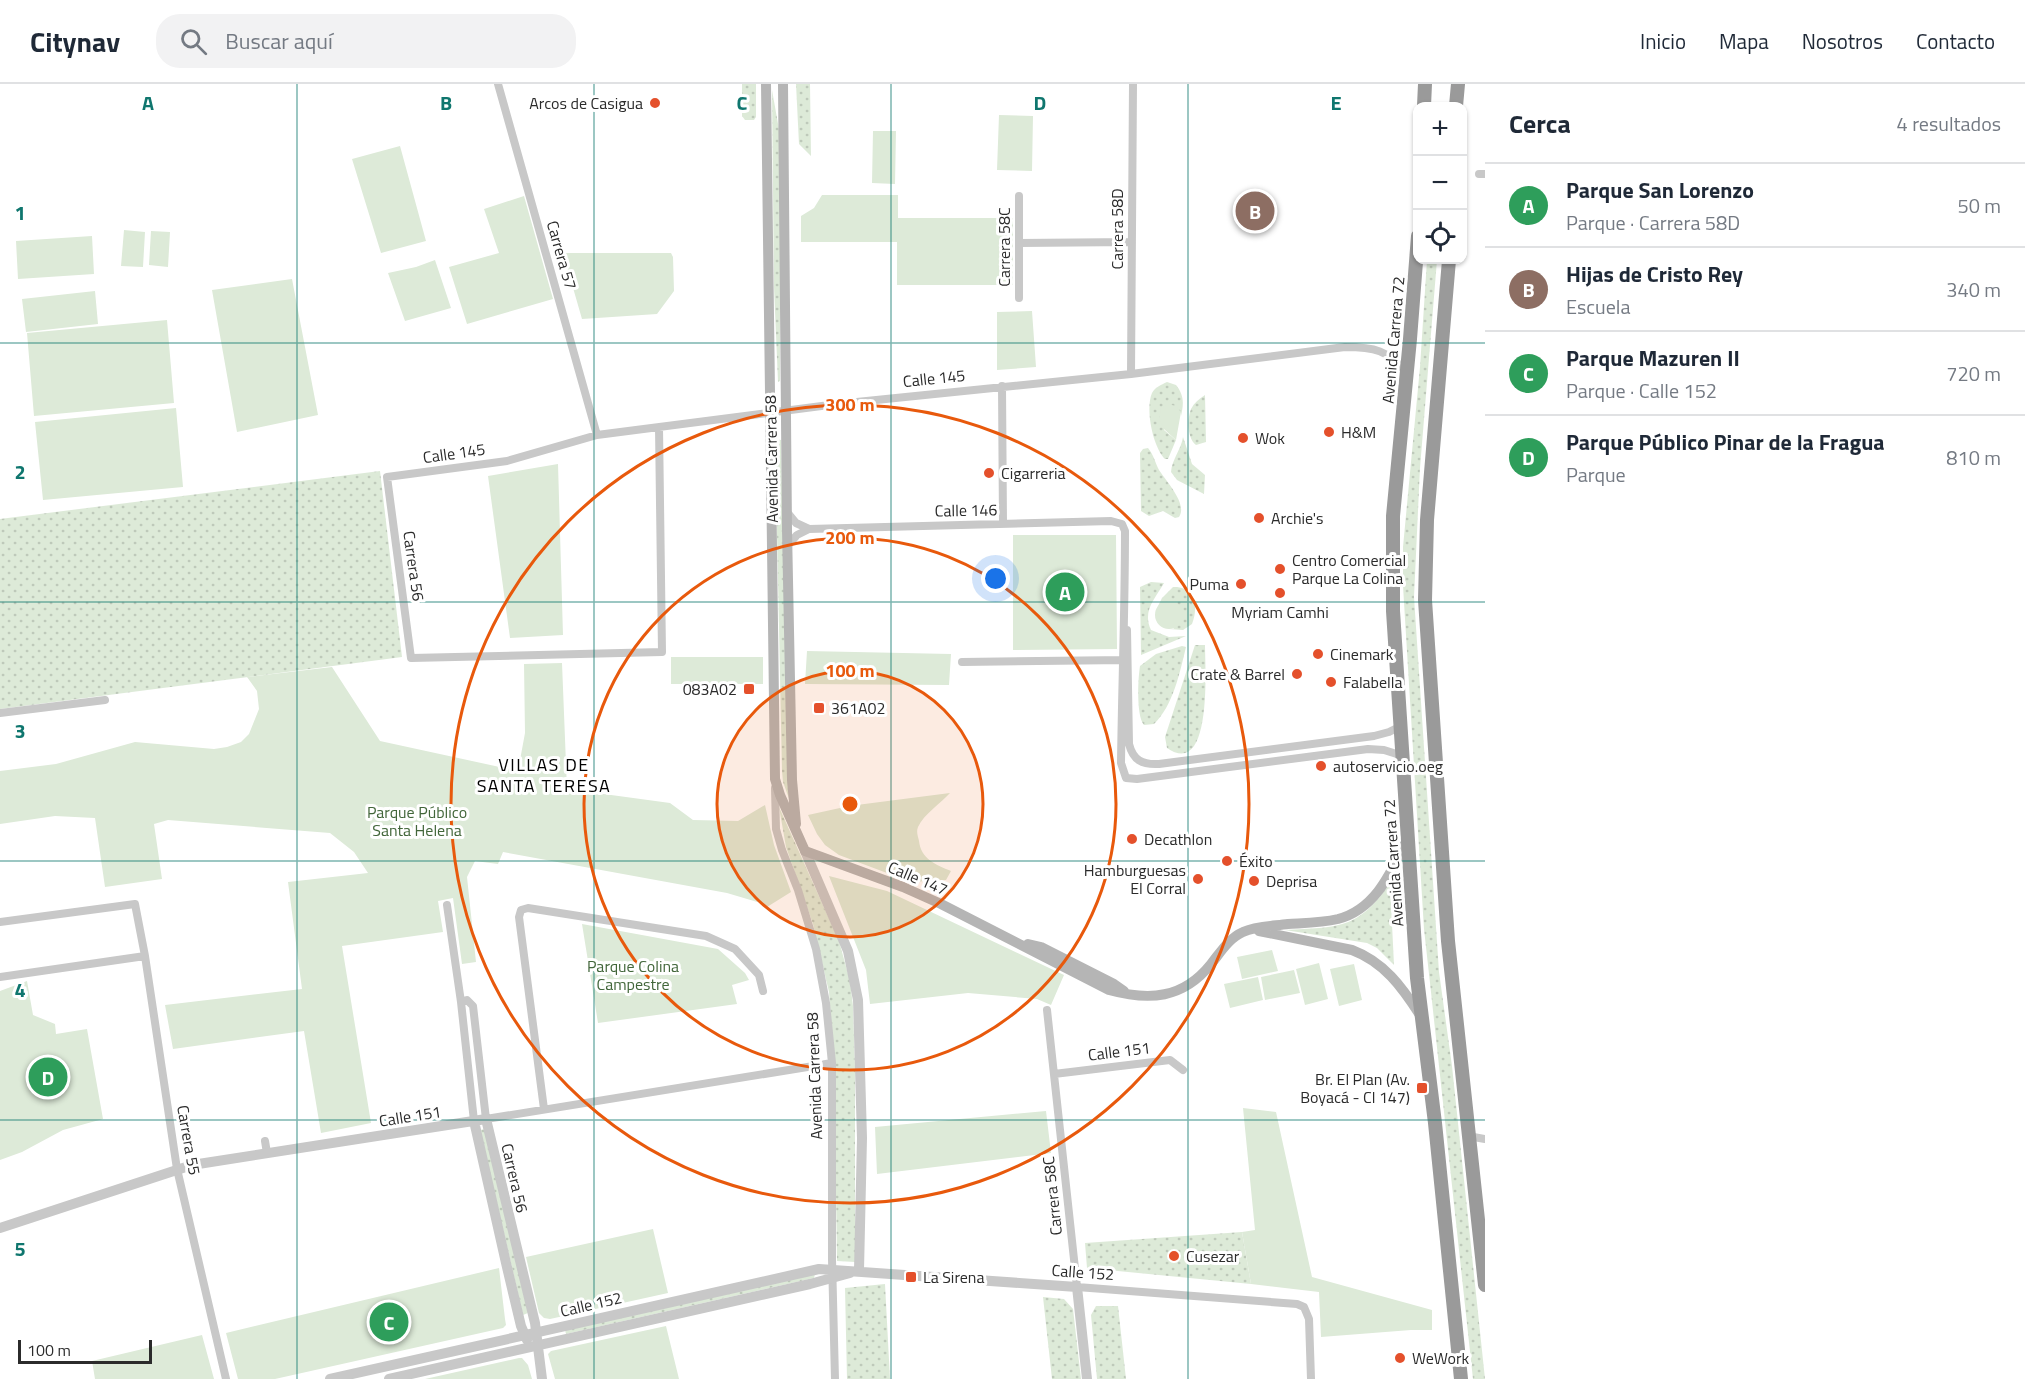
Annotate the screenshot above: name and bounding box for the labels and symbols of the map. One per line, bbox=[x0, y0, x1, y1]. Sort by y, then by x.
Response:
text: A bbox=[142, 87, 154, 118]
text: B bbox=[440, 87, 452, 118]
text: C bbox=[737, 87, 748, 118]
text: D bbox=[1034, 87, 1046, 118]
text: E bbox=[1330, 87, 1342, 118]
place label: Arcos de Casigua bbox=[529, 91, 643, 115]
marker: Arcos de Casigua bbox=[648, 96, 662, 110]
street label: Carrera 58D bbox=[1105, 188, 1129, 270]
pin: B bbox=[1236, 188, 1274, 234]
text: 1 bbox=[14, 197, 26, 228]
street label: Carrera 58C bbox=[992, 207, 1016, 287]
street label: Carrera 57 bbox=[541, 218, 583, 292]
street label: Avenida Carrera 72 bbox=[1375, 275, 1411, 405]
street label: Calle 145 bbox=[902, 363, 966, 393]
text: 300 m bbox=[825, 391, 875, 418]
street label: Avenida Carrera 58 bbox=[758, 395, 784, 523]
place label: H&M bbox=[1341, 420, 1376, 444]
marker: H&M bbox=[1322, 425, 1336, 439]
place label: Wok bbox=[1255, 426, 1285, 450]
marker: Wok bbox=[1236, 431, 1250, 445]
street label: Calle 145 bbox=[421, 437, 487, 469]
text: 2 bbox=[14, 456, 26, 487]
place label: Cigarreria bbox=[1001, 461, 1066, 485]
marker: Cigarreria bbox=[982, 466, 996, 480]
street label: Calle 146 bbox=[934, 497, 998, 523]
place label: Archie's bbox=[1271, 506, 1324, 530]
marker: Archie's bbox=[1252, 511, 1266, 525]
text: 200 m bbox=[825, 524, 875, 551]
street label: Carrera 56 bbox=[397, 529, 431, 603]
place label: Centro Comercial Parque La Colina bbox=[1292, 548, 1406, 590]
marker: Centro Comercial Parque La Colina bbox=[1273, 562, 1287, 576]
your location bbox=[981, 564, 1010, 593]
pin: A bbox=[1046, 570, 1084, 614]
place label: Puma bbox=[1190, 572, 1229, 596]
marker: Puma bbox=[1234, 577, 1248, 591]
marker: Myriam Camhi bbox=[1273, 586, 1287, 600]
place label: Myriam Camhi bbox=[1231, 600, 1329, 624]
place label: Cinemark bbox=[1330, 642, 1394, 666]
marker: Cinemark bbox=[1311, 647, 1325, 661]
text: 100 m bbox=[825, 657, 875, 684]
place label: Crate & Barrel bbox=[1191, 662, 1285, 686]
marker: Crate & Barrel bbox=[1290, 667, 1304, 681]
place label: Falabella bbox=[1343, 670, 1403, 694]
marker: Falabella bbox=[1324, 675, 1338, 689]
place label: 083A02 bbox=[683, 677, 737, 701]
marker: 083A02 bbox=[742, 682, 756, 696]
place label: 361A02 bbox=[831, 696, 885, 720]
marker: 361A02 bbox=[812, 701, 826, 715]
text: 3 bbox=[14, 715, 26, 746]
district label: VILLAS DE SANTA TERESA bbox=[477, 751, 611, 799]
place label: autoservicio.oeg bbox=[1333, 754, 1443, 778]
marker: autoservicio.oeg bbox=[1314, 759, 1328, 773]
centre of rings bbox=[840, 794, 860, 814]
street label: Avenida Carrera 72 bbox=[1377, 798, 1409, 928]
park label: Parque Público Santa Helena bbox=[367, 800, 467, 842]
place label: Decathlon bbox=[1144, 827, 1212, 851]
marker: Decathlon bbox=[1125, 832, 1139, 846]
place label: Éxito bbox=[1239, 849, 1273, 873]
marker: Éxito bbox=[1220, 854, 1234, 868]
street label: Calle 147 bbox=[885, 855, 951, 901]
place label: Hamburguesas El Corral bbox=[1084, 858, 1186, 900]
place label: Deprisa bbox=[1266, 869, 1317, 893]
marker: Hamburguesas El Corral bbox=[1191, 872, 1205, 886]
marker: Deprisa bbox=[1247, 874, 1261, 888]
park label: Parque Colina Campestre bbox=[587, 954, 679, 996]
text: 4 bbox=[14, 974, 26, 1005]
street label: Avenida Carrera 58 bbox=[800, 1012, 828, 1140]
street label: Calle 151 bbox=[1086, 1035, 1152, 1067]
pin: D bbox=[28, 1054, 68, 1100]
place label: Br. El Plan (Av. Boyacá - Cl 147) bbox=[1300, 1067, 1410, 1109]
marker: Br. El Plan (Av. Boyacá - Cl 147) bbox=[1415, 1081, 1429, 1095]
street label: Calle 151 bbox=[377, 1099, 443, 1133]
street label: Carrera 55 bbox=[171, 1103, 207, 1177]
street label: Carrera 56 bbox=[495, 1141, 535, 1215]
street label: Carrera 58C bbox=[1036, 1155, 1068, 1237]
text: 5 bbox=[14, 1233, 26, 1264]
place label: Cusezar bbox=[1186, 1244, 1240, 1268]
marker: Cusezar bbox=[1167, 1249, 1181, 1263]
street label: Calle 152 bbox=[1051, 1258, 1115, 1286]
place label: La Sirena bbox=[923, 1265, 984, 1289]
marker: La Sirena bbox=[904, 1270, 918, 1284]
street label: Calle 152 bbox=[558, 1285, 624, 1323]
pin: C bbox=[370, 1300, 408, 1344]
scale bar bbox=[18, 1337, 152, 1364]
place label: WeWork bbox=[1412, 1346, 1470, 1370]
marker: WeWork bbox=[1393, 1351, 1407, 1365]

